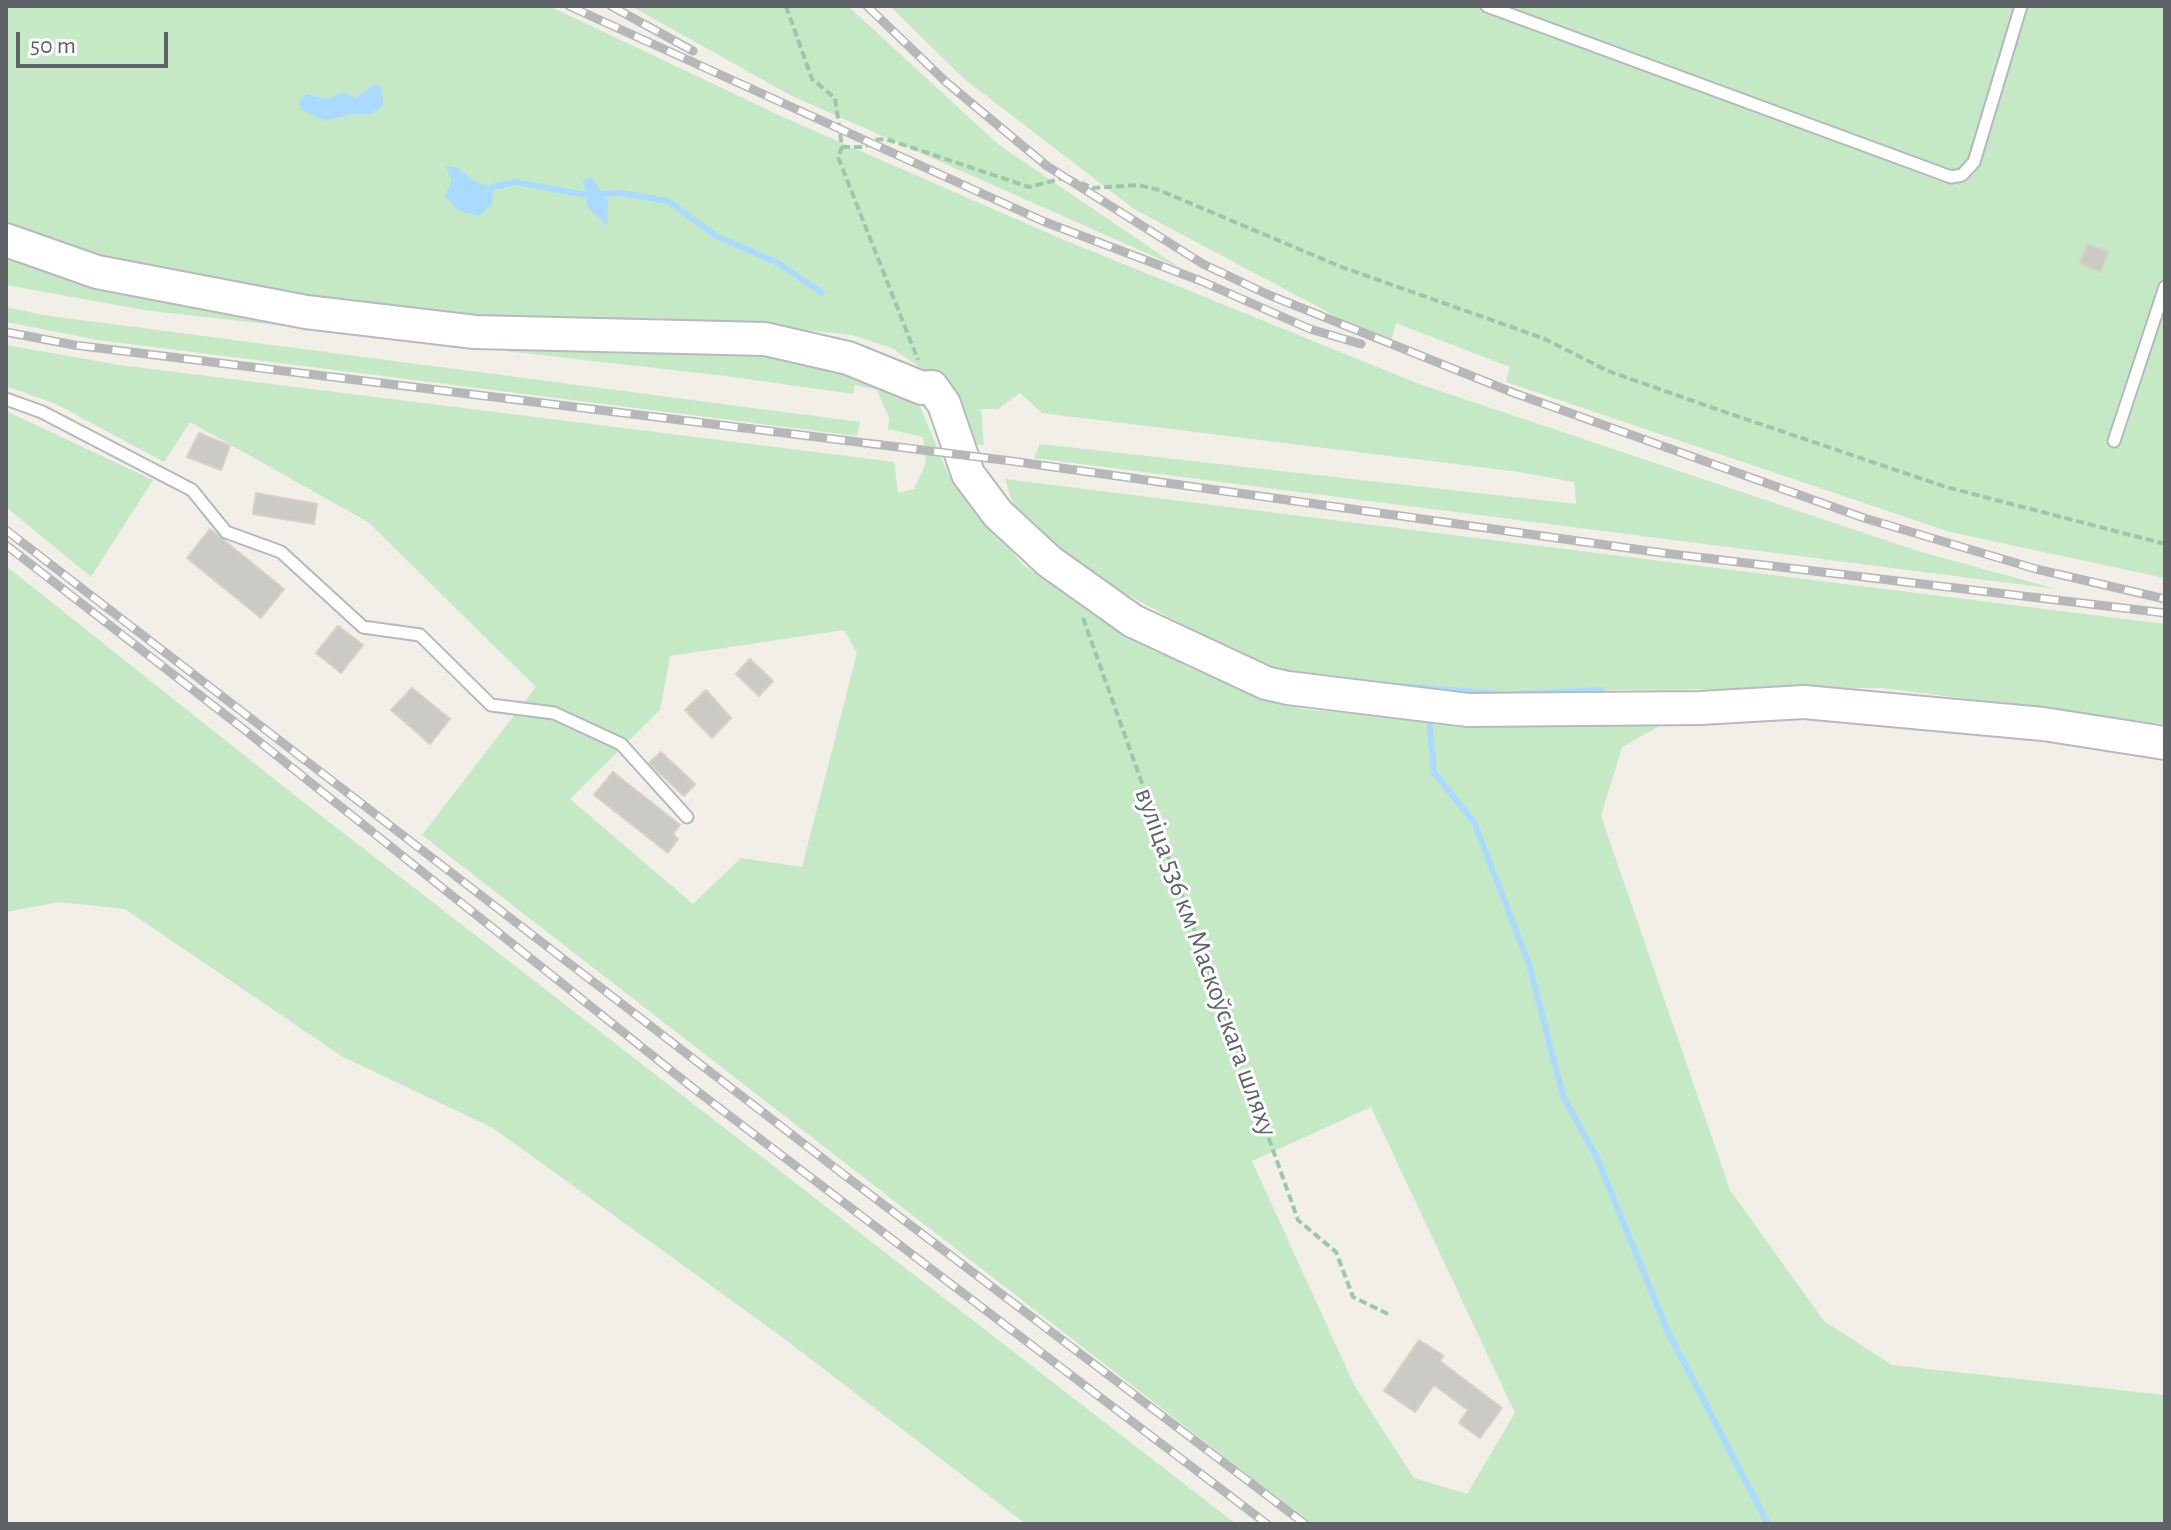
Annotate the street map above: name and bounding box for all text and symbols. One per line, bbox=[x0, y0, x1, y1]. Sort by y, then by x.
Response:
scale bar bbox=[20, 16, 172, 66]
text: 50 m bbox=[30, 34, 76, 58]
street label: вуліца 536 км Маскоўскага шляху bbox=[1127, 783, 1285, 1141]

